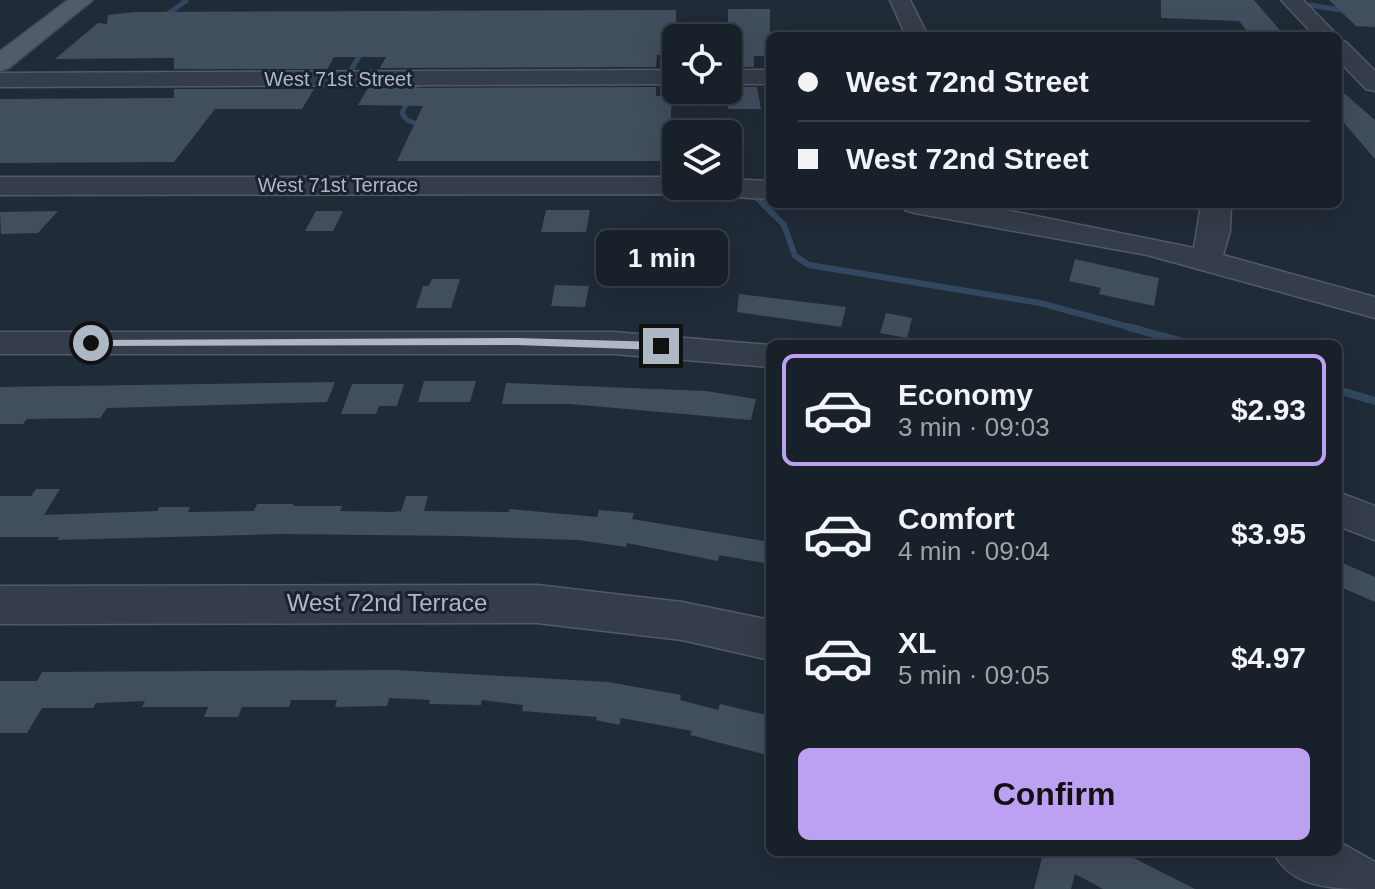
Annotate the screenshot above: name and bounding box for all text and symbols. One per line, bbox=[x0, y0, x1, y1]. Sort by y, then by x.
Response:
map controls bbox=[662, 24, 742, 200]
button: locate bbox=[662, 24, 742, 104]
text: West 72nd Street bbox=[846, 65, 1089, 98]
street label: West 71st Street bbox=[264, 68, 412, 90]
button: layers bbox=[662, 120, 742, 200]
text: West 72nd Street bbox=[846, 142, 1089, 175]
street label: West 71st Terrace bbox=[258, 174, 418, 196]
callout: 1 min bbox=[595, 230, 727, 286]
text: 1 min bbox=[628, 243, 696, 273]
route start bbox=[73, 325, 109, 361]
route end bbox=[643, 328, 679, 364]
icon: car bbox=[802, 374, 874, 446]
text: Economy bbox=[898, 378, 1033, 411]
text: $2.93 bbox=[1231, 393, 1306, 426]
text: 3 min · 09:03 bbox=[898, 412, 1050, 442]
icon: car bbox=[802, 498, 874, 570]
text: Comfort bbox=[898, 502, 1015, 535]
text: $3.95 bbox=[1231, 517, 1306, 550]
text: 4 min · 09:04 bbox=[898, 536, 1050, 566]
street label: West 72nd Terrace bbox=[287, 589, 487, 616]
icon: car bbox=[802, 622, 874, 694]
text: XL bbox=[898, 626, 936, 659]
text: $4.97 bbox=[1231, 641, 1306, 674]
text: 5 min · 09:05 bbox=[898, 660, 1050, 690]
button: Confirm bbox=[798, 748, 1310, 840]

